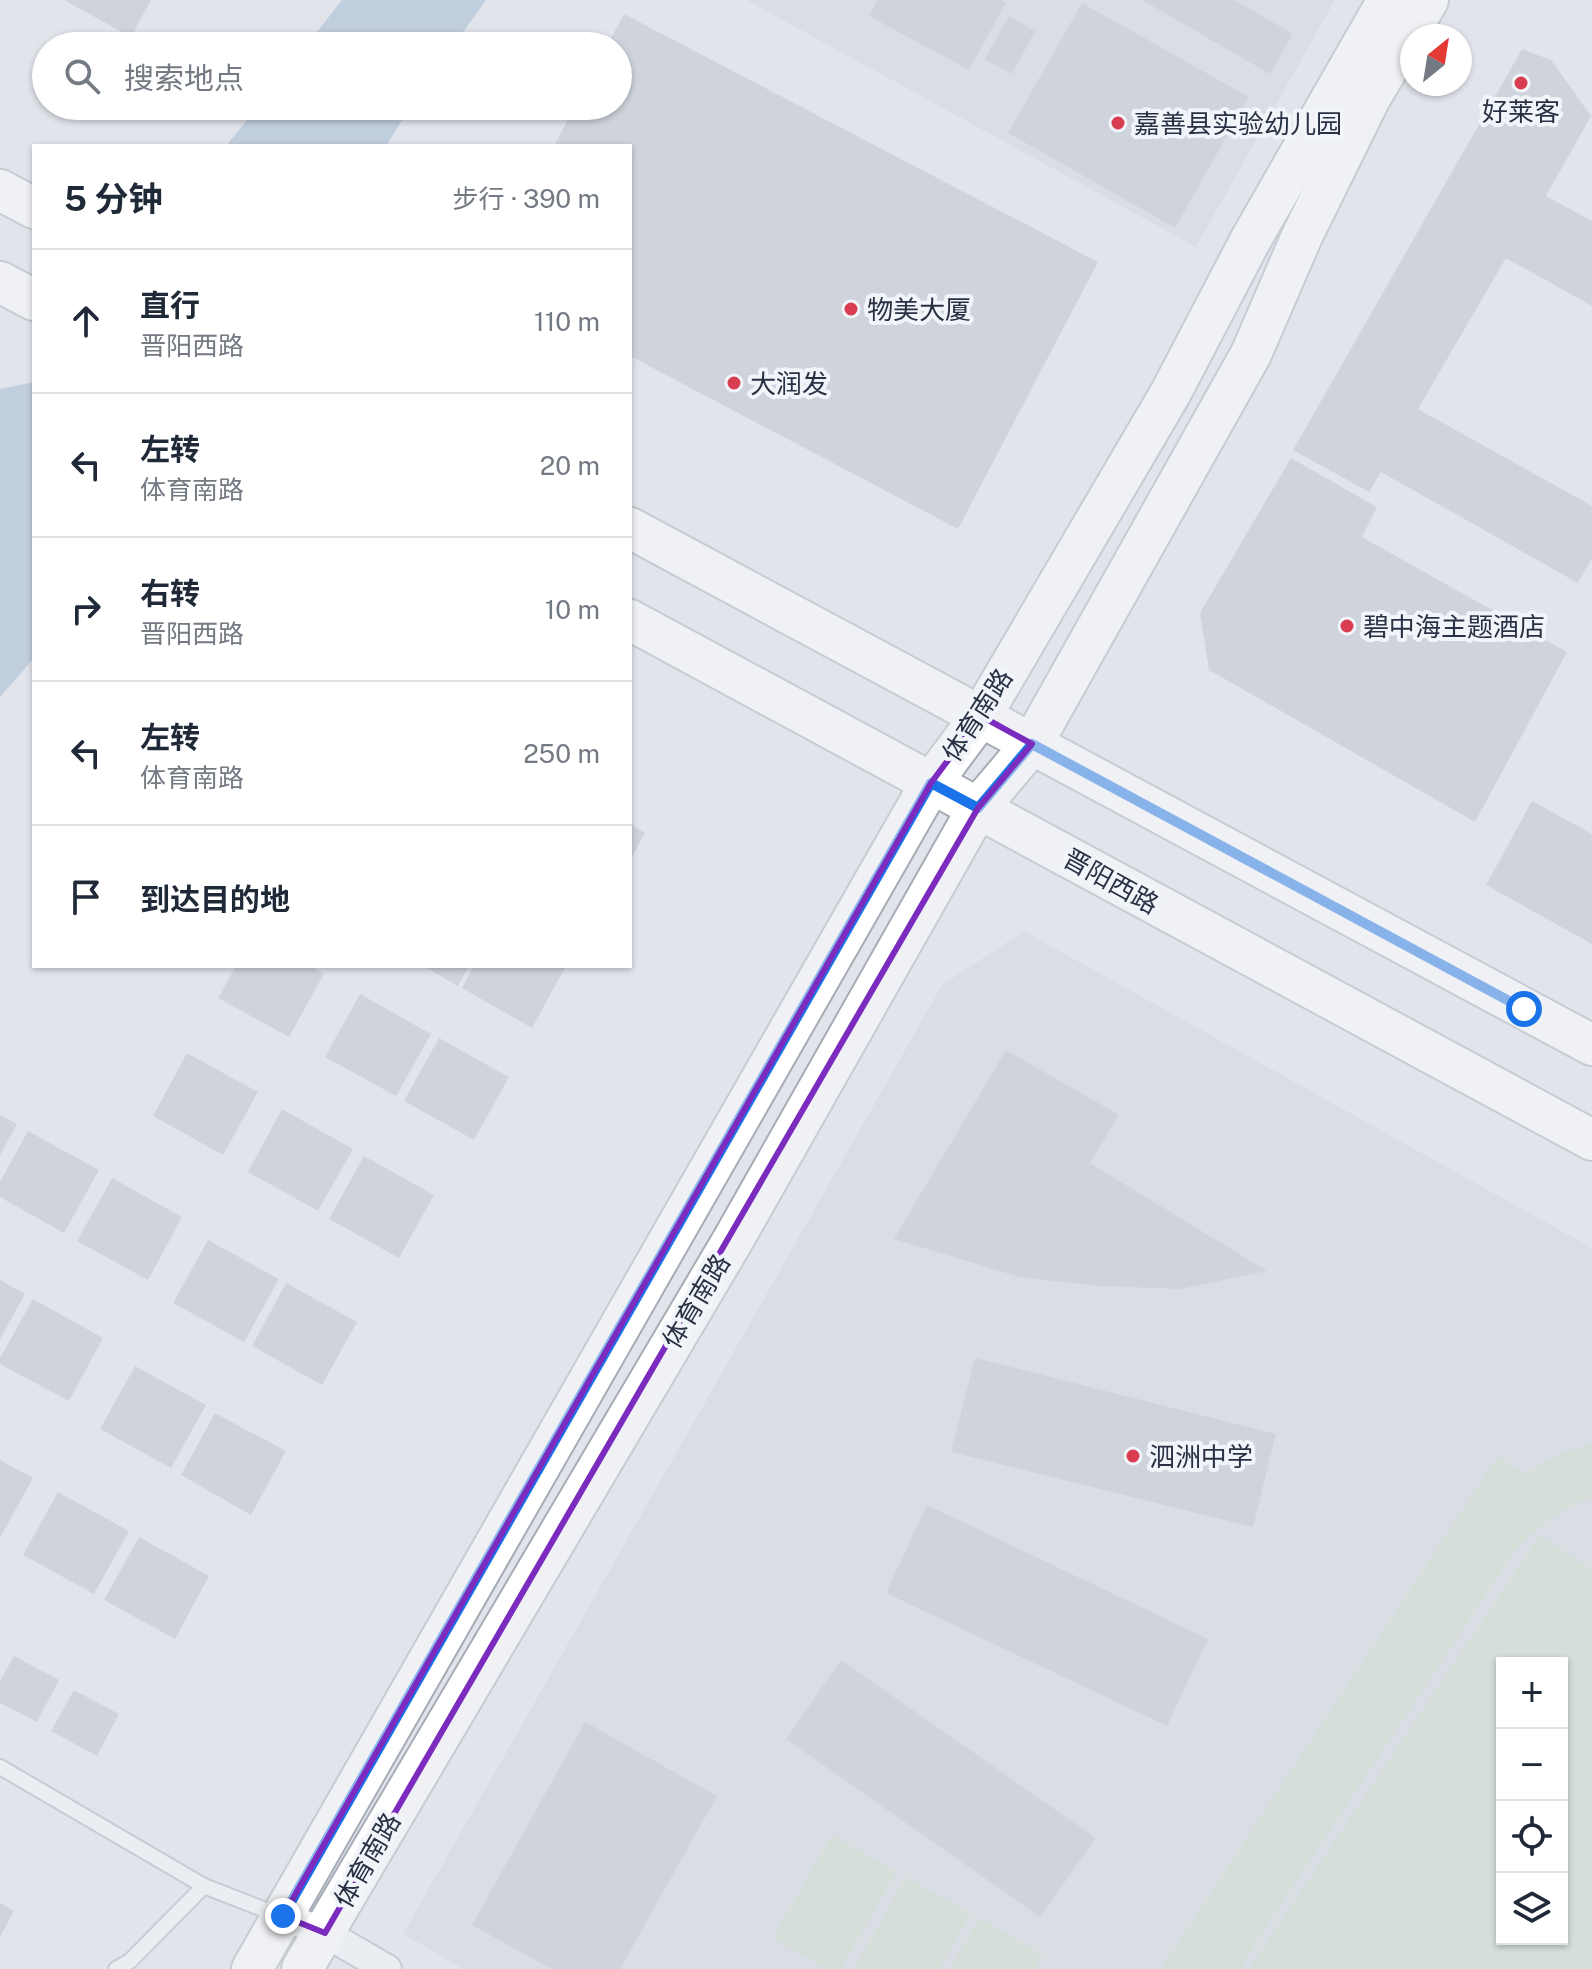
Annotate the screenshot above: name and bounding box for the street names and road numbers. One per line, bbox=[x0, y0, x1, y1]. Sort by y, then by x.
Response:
street label: 体育南路 bbox=[936, 663, 1018, 767]
street label: 晋阳西路 bbox=[1058, 842, 1164, 920]
street label: 体育南路 bbox=[656, 1248, 736, 1354]
street label: 体育南路 bbox=[328, 1807, 406, 1913]

